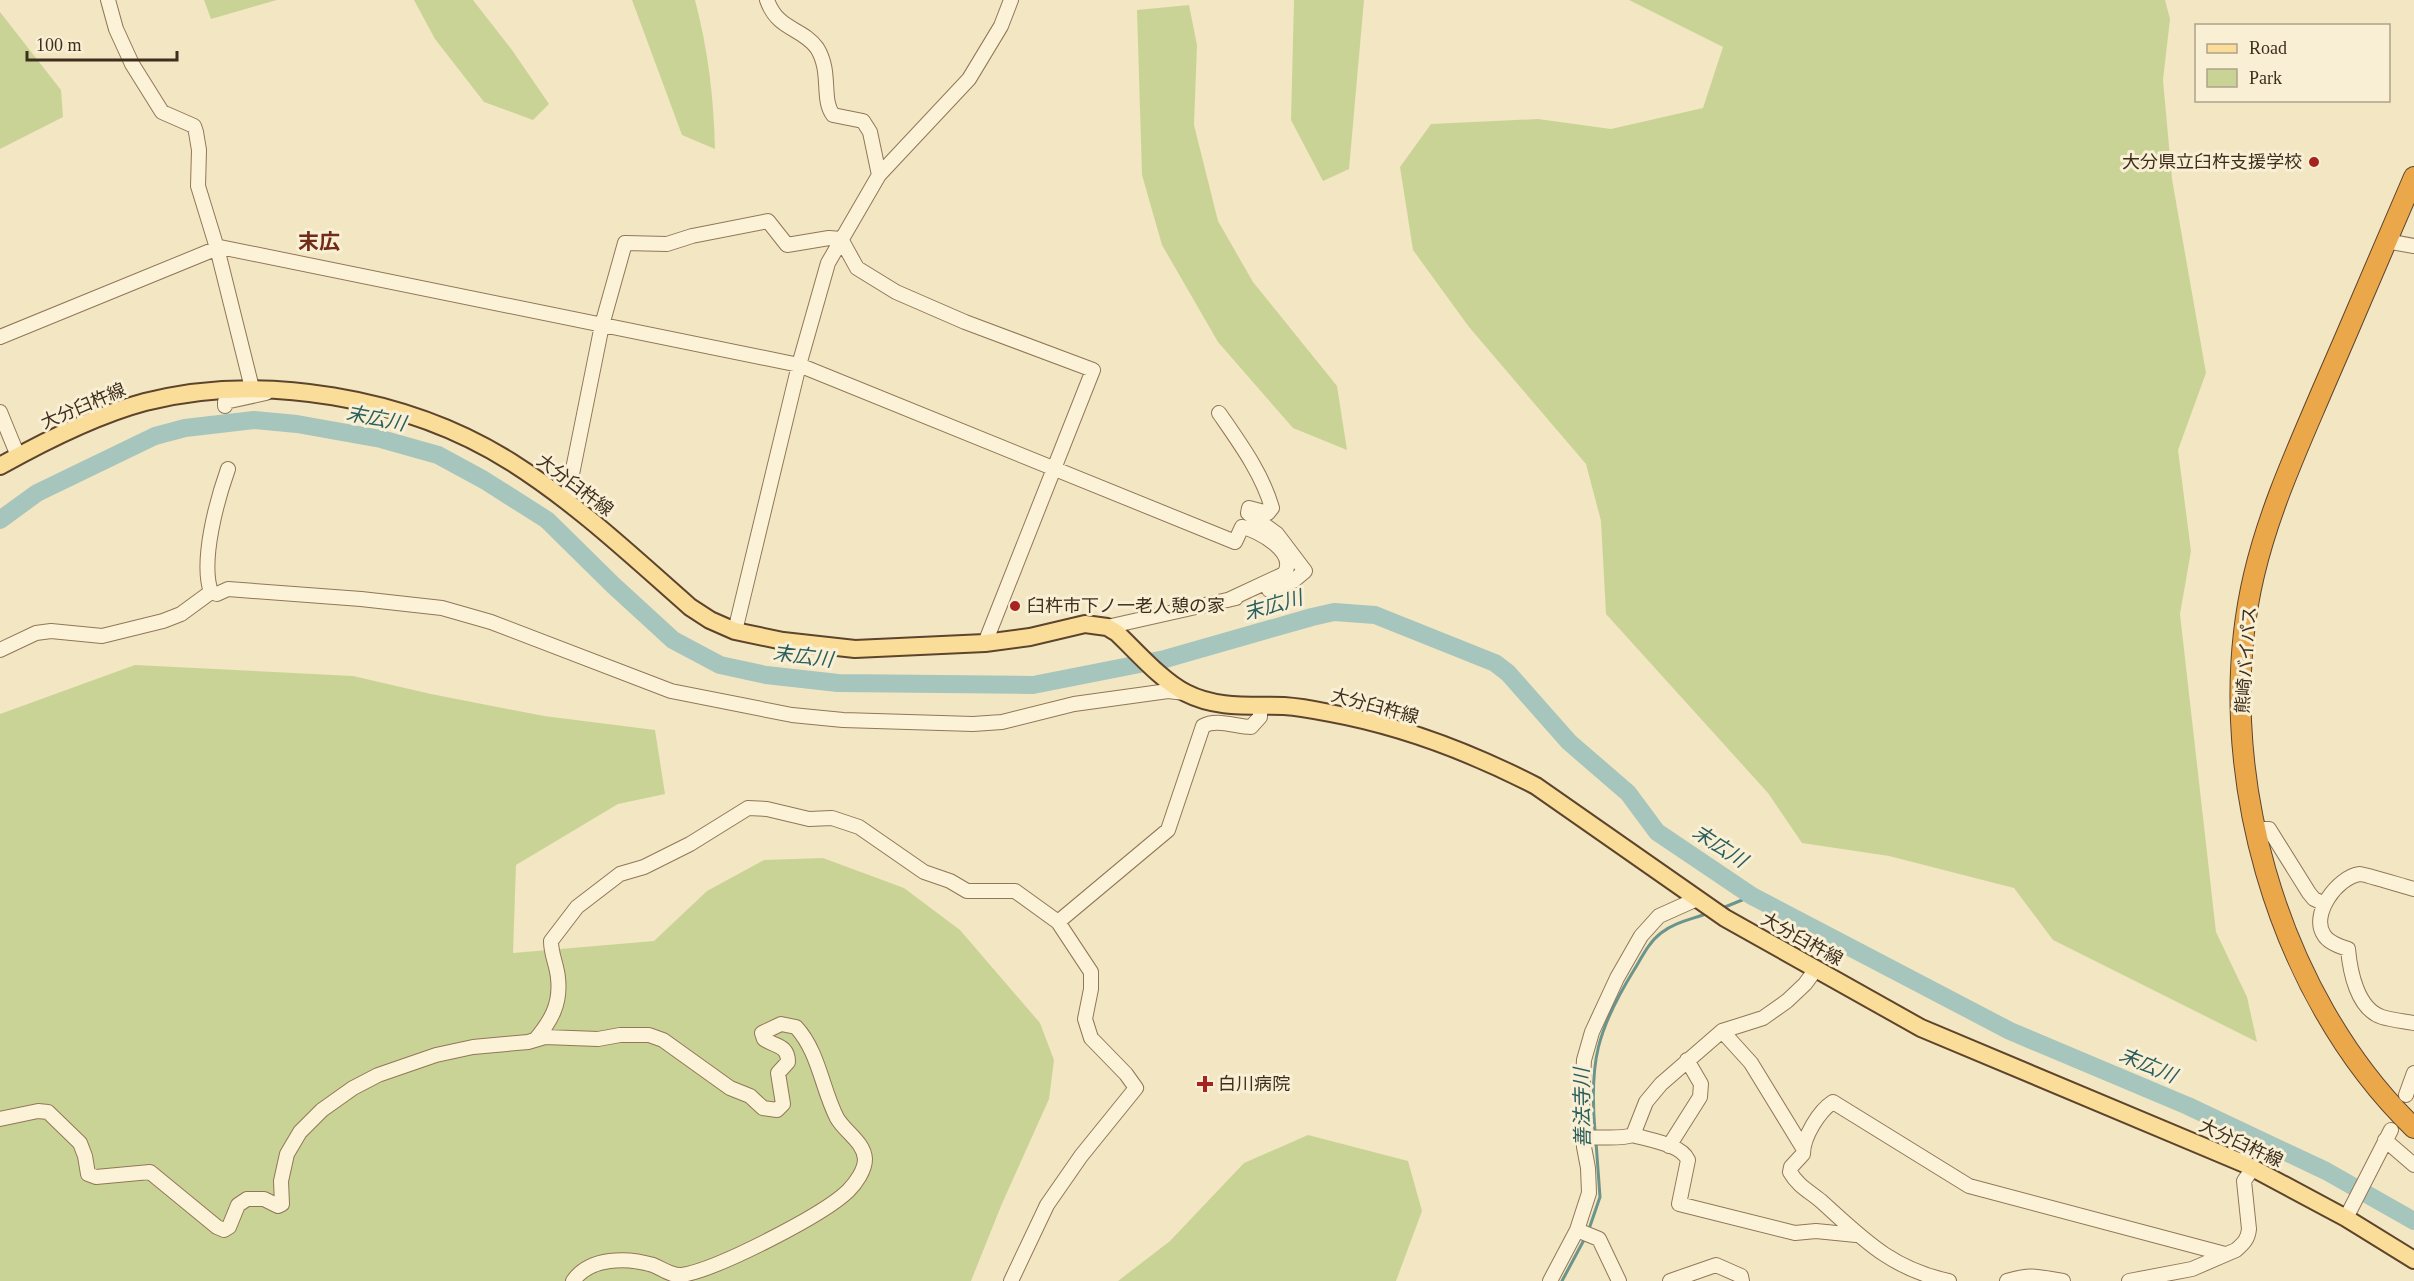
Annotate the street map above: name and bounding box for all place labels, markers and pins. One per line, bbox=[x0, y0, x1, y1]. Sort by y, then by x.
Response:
place label: 大分県立臼杵支援学校 bbox=[2122, 152, 2302, 172]
marker: 大分県立臼杵支援学校 bbox=[2307, 155, 2321, 169]
place label: 臼杵市下ノ一老人憩の家 bbox=[1027, 596, 1225, 616]
marker: 臼杵市下ノ一老人憩の家 bbox=[1008, 599, 1022, 613]
place label: 白川病院 bbox=[1218, 1074, 1290, 1094]
marker: 白川病院 bbox=[1196, 1075, 1214, 1093]

